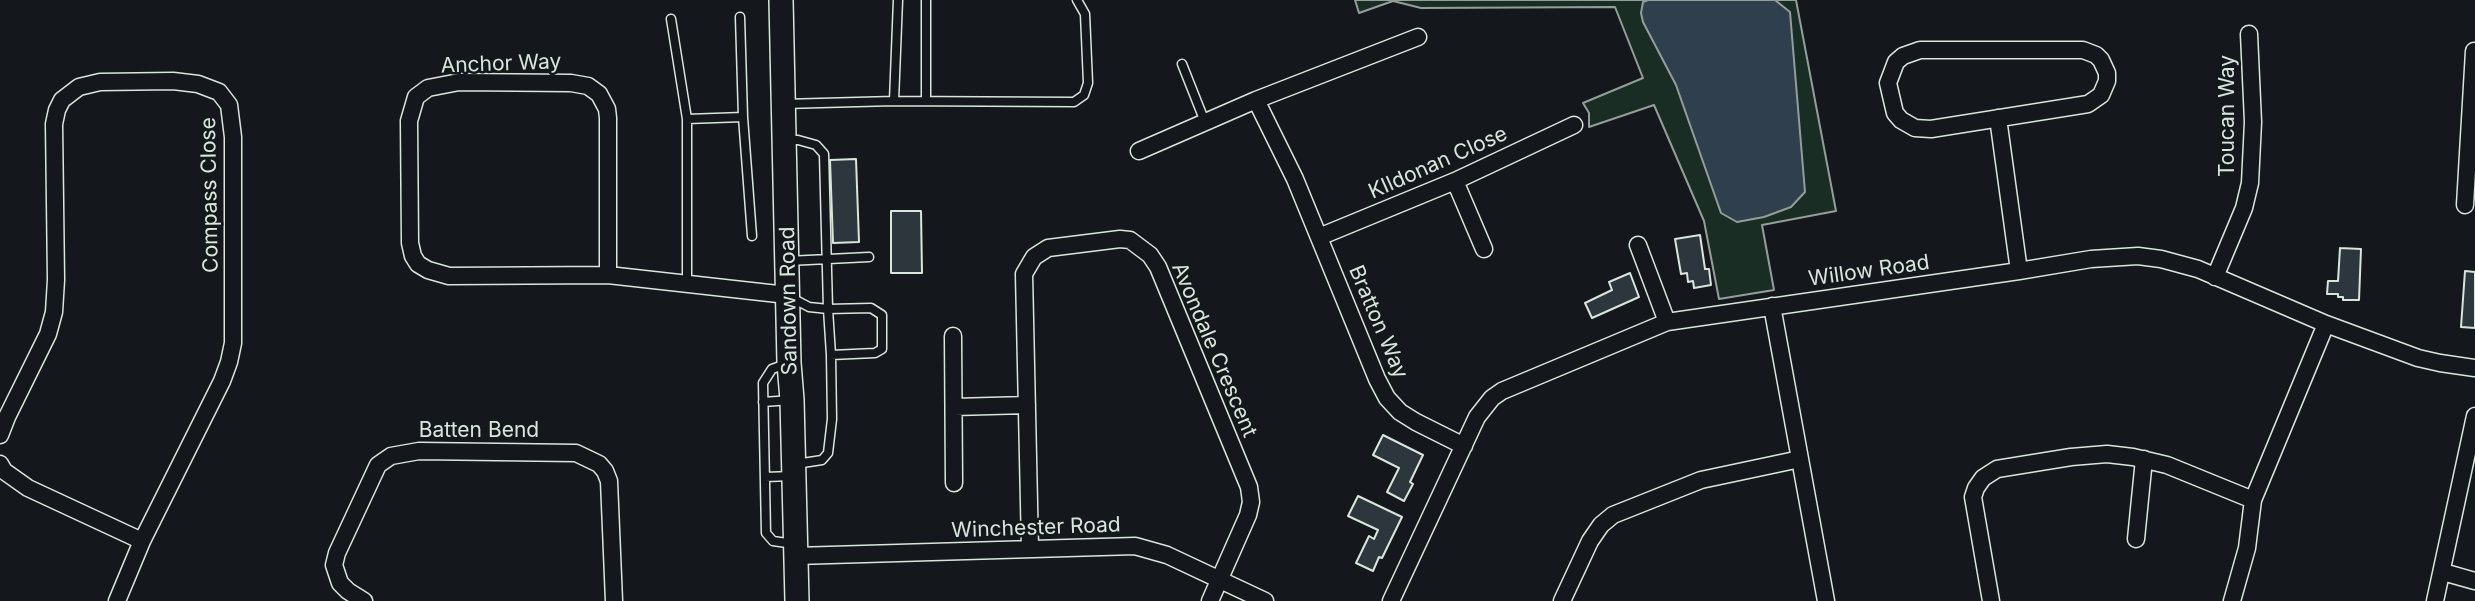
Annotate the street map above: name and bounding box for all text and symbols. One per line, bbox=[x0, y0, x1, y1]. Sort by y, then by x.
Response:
street label: Anchor Way bbox=[440, 49, 562, 79]
street label: Toucan Way bbox=[2215, 55, 2241, 177]
street label: Compass Close bbox=[196, 117, 224, 273]
street label: KIldonan Close bbox=[1365, 121, 1511, 205]
street label: Sandown Road bbox=[775, 226, 803, 376]
street label: Willow Road bbox=[1807, 250, 1931, 292]
street label: Avondale Crescent bbox=[1166, 259, 1262, 441]
street label: Bratton Way bbox=[1343, 262, 1413, 382]
street label: Batten Bend bbox=[419, 418, 539, 444]
street label: Winchester Road bbox=[951, 512, 1121, 544]

